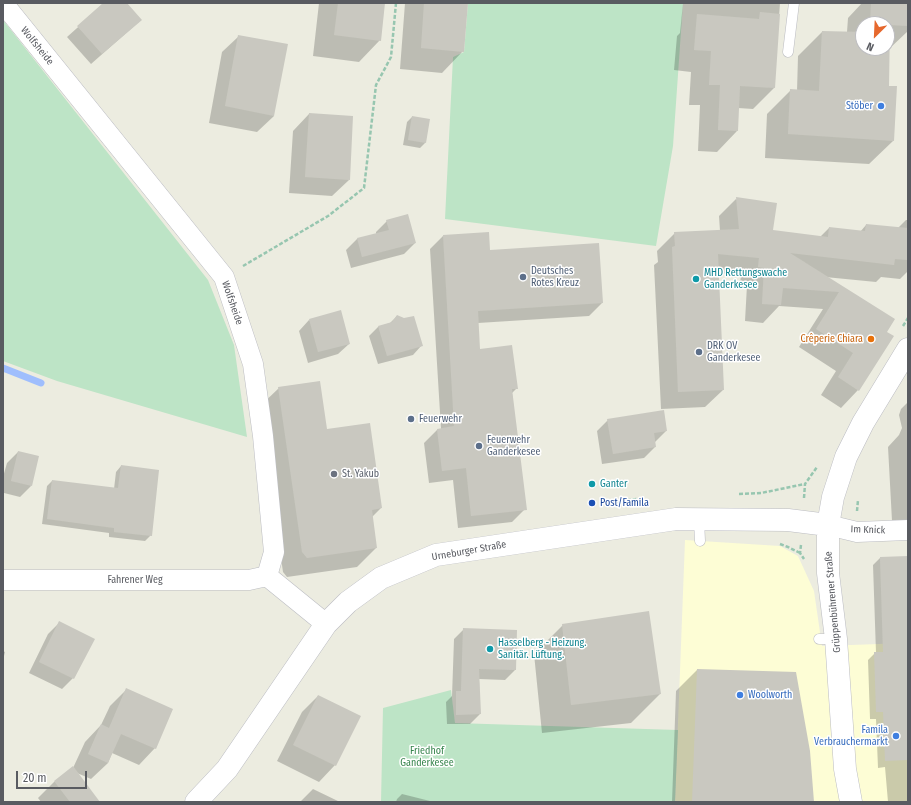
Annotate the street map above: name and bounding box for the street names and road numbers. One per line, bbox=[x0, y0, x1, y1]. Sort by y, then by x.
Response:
street label: Wolfsheide bbox=[18, 24, 56, 68]
street label: Wolfsheide bbox=[219, 279, 245, 327]
street label: Im Knick bbox=[850, 523, 886, 537]
street label: Urneburger Straße bbox=[431, 539, 507, 563]
street label: Grüppenbührener Straße bbox=[823, 551, 843, 653]
street label: Fahrener Weg bbox=[107, 574, 163, 586]

